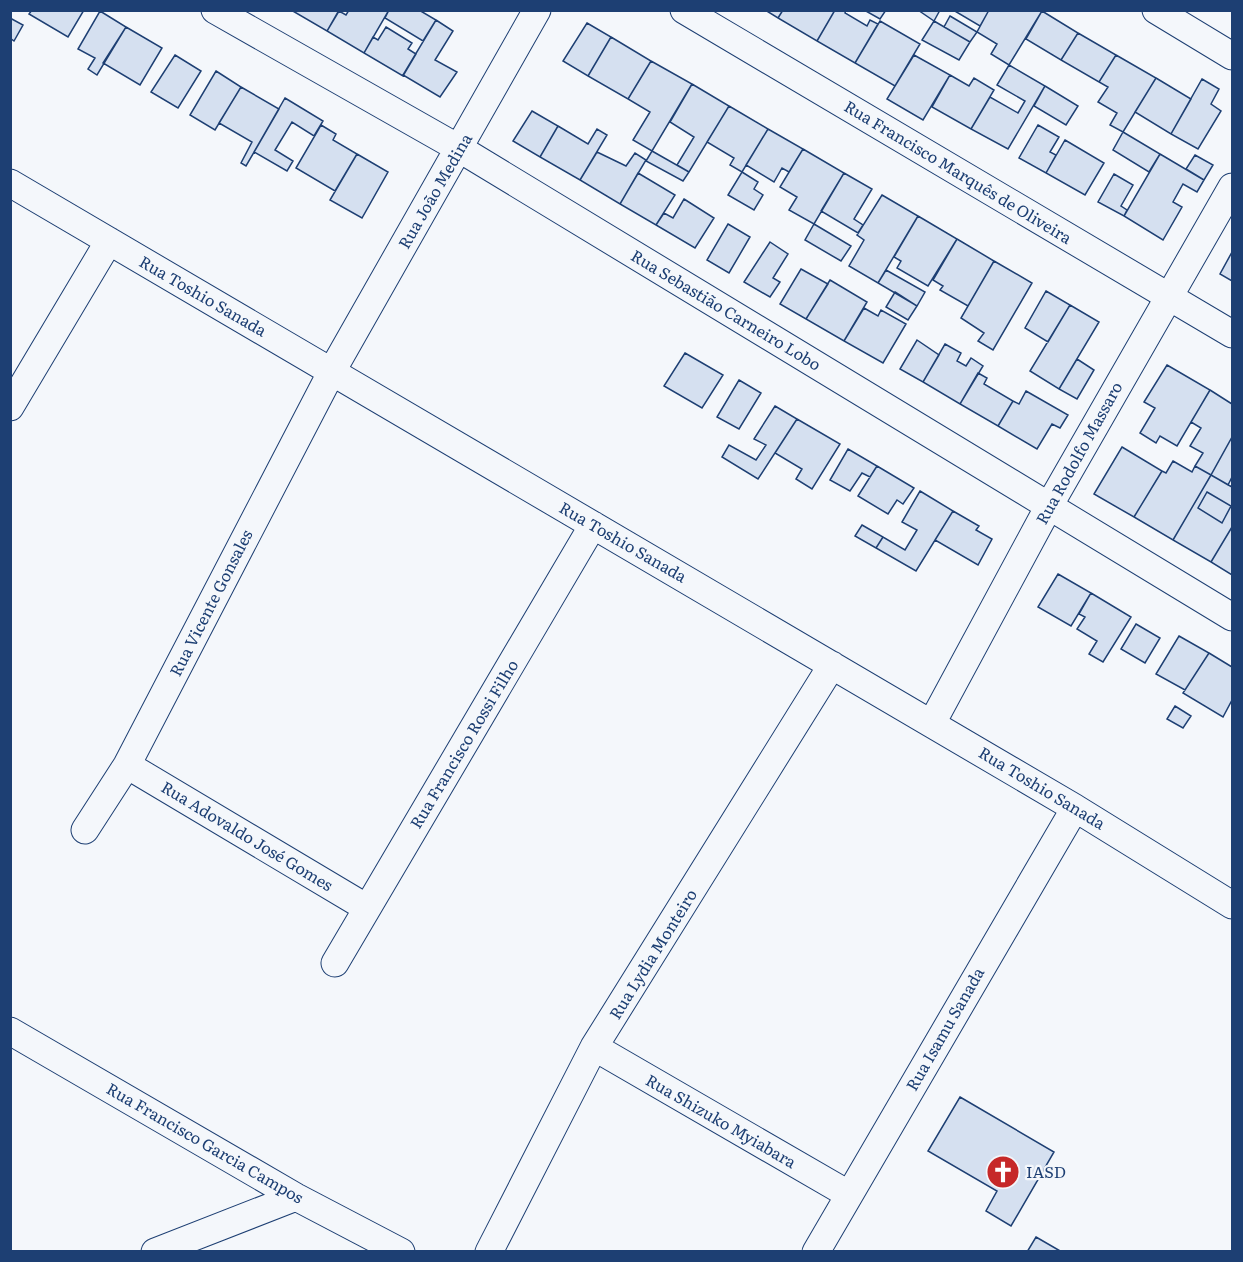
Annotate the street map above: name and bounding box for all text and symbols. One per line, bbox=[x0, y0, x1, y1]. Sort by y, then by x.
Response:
street label: Rua Francisco Marquês de Oliveira bbox=[840, 93, 1077, 249]
street label: Rua João Medina bbox=[391, 128, 477, 253]
street label: Rua Sebastião Carneiro Lobo bbox=[627, 243, 826, 375]
street label: Rua Toshio Sanada bbox=[135, 249, 272, 342]
street label: Rua Rodolfo Massaro bbox=[1029, 377, 1127, 528]
street label: Rua Toshio Sanada bbox=[555, 495, 692, 588]
street label: Rua Vicente Gonsales bbox=[163, 525, 258, 680]
street label: Rua Francisco Rossi Filho bbox=[403, 654, 523, 833]
street label: Rua Toshio Sanada bbox=[975, 740, 1111, 835]
street label: Rua Adovaldo José Gomes bbox=[157, 774, 338, 896]
street label: Rua Lydia Monteiro bbox=[602, 884, 702, 1023]
street label: Rua Isamu Sanada bbox=[899, 962, 989, 1095]
street label: Rua Shizuko Myiabara bbox=[642, 1067, 802, 1173]
street label: Rua Francisco Garcia Campos bbox=[102, 1076, 309, 1209]
church icon: IASD bbox=[985, 1154, 1021, 1190]
place label: IASD bbox=[1026, 1159, 1066, 1183]

